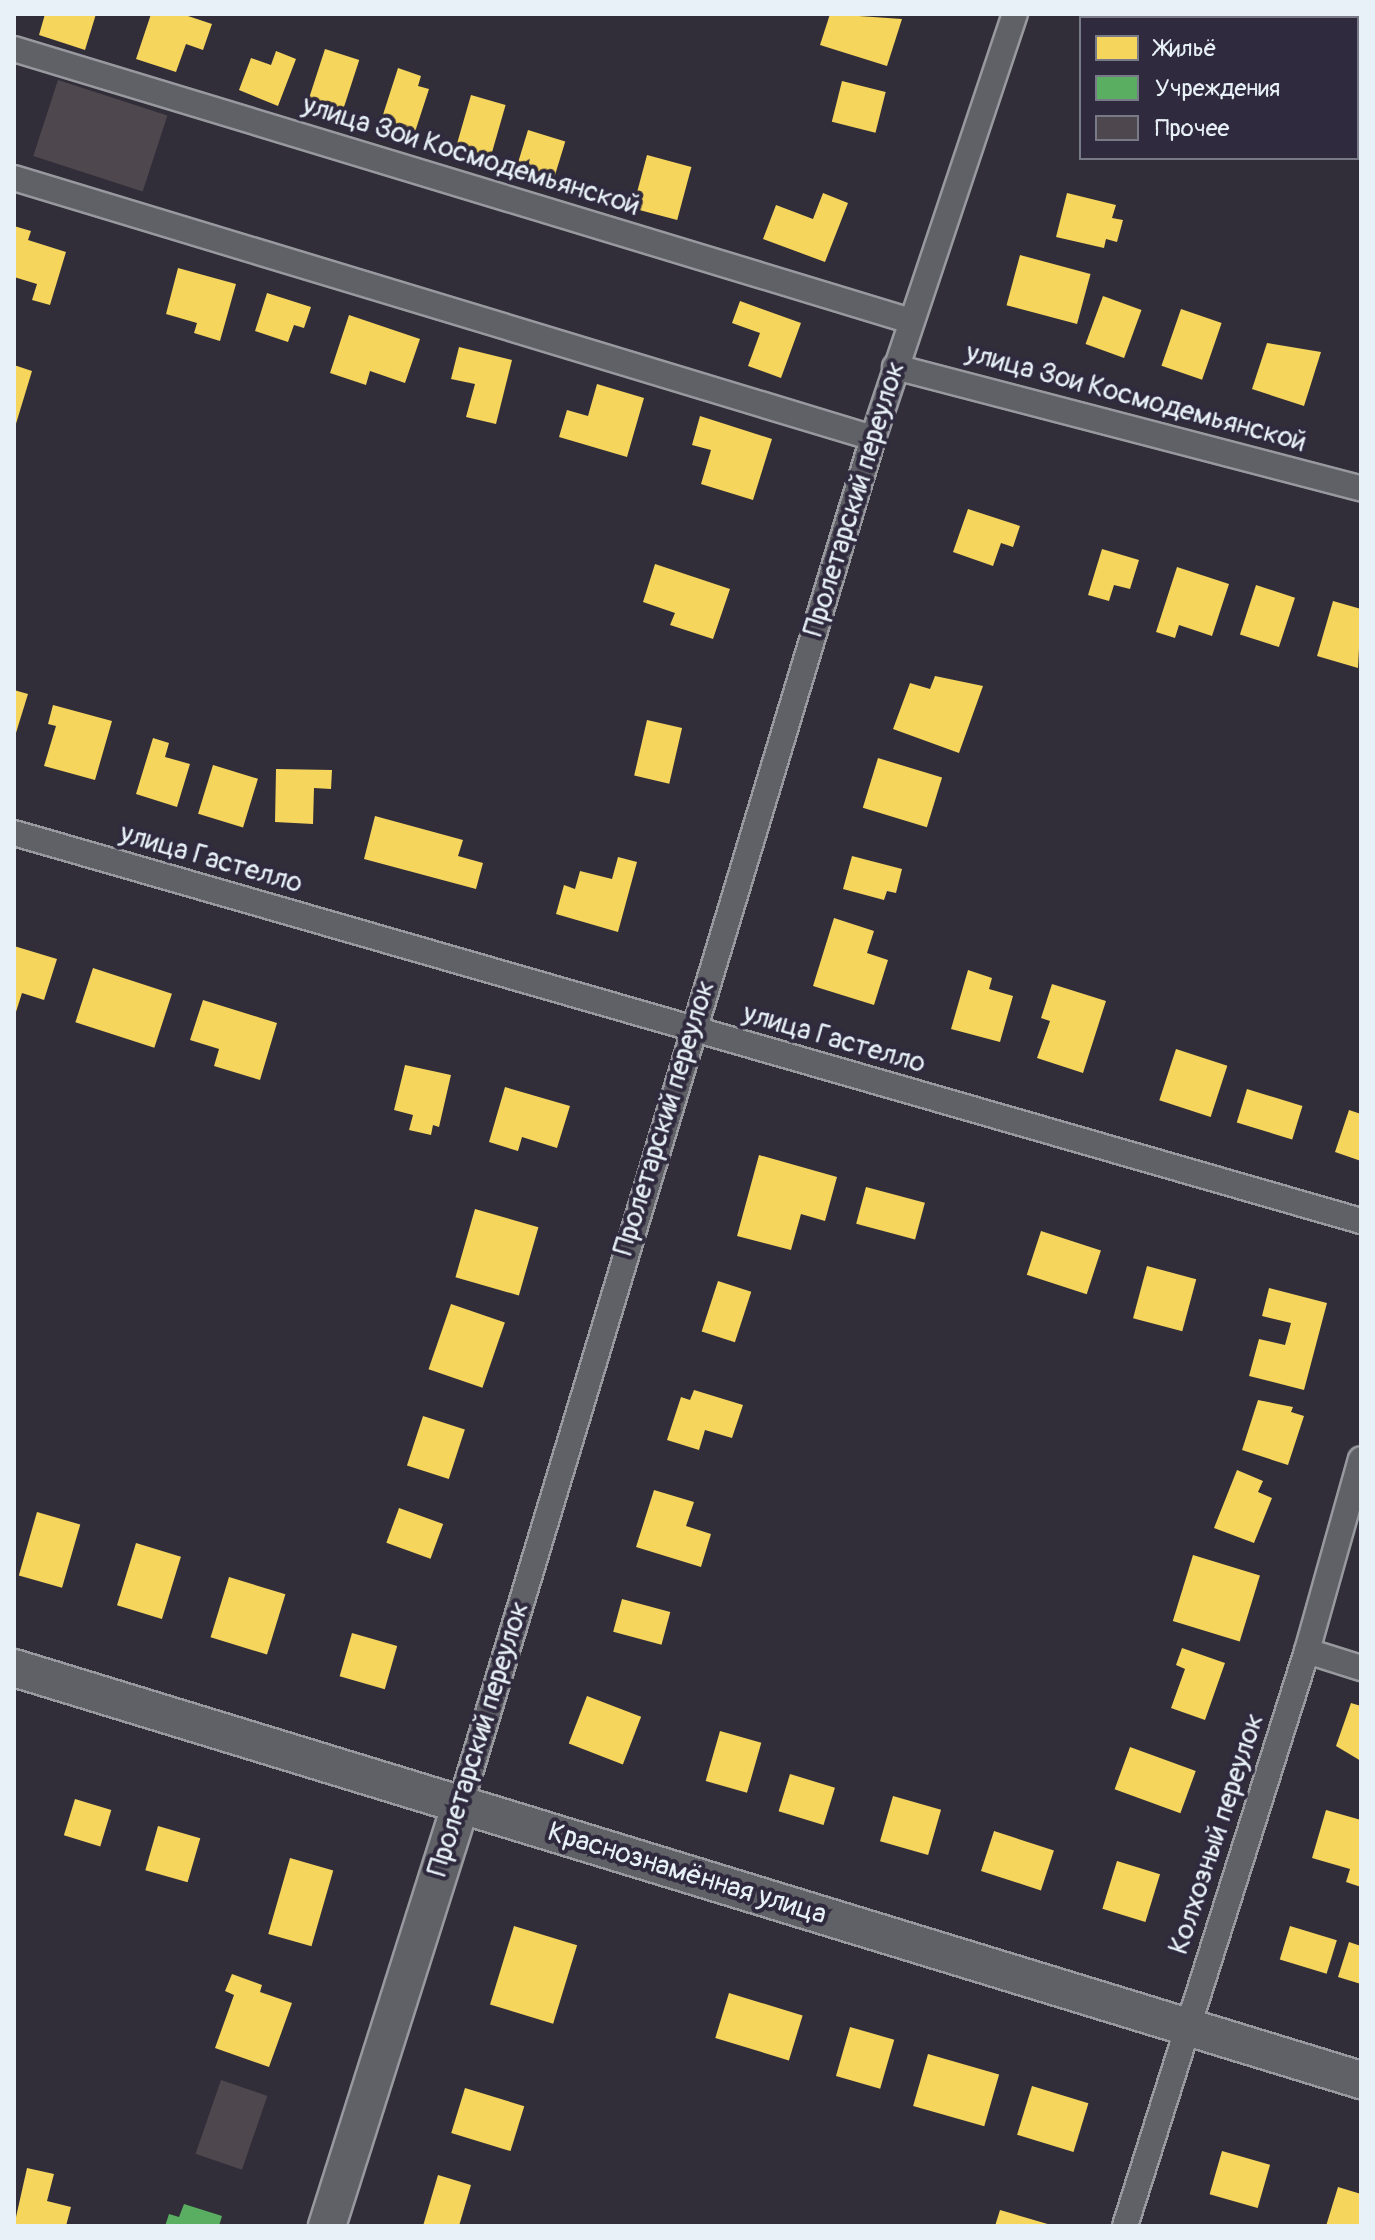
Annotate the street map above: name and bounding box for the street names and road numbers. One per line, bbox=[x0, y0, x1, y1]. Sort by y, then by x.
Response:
street label: улица Зои Космодемьянской bbox=[298, 89, 644, 223]
street label: улица Зои Космодемьянской bbox=[962, 336, 1310, 460]
street label: Пролетарский переулок bbox=[797, 357, 913, 641]
street label: улица Гастелло bbox=[116, 817, 306, 901]
street label: Пролетарский переулок bbox=[607, 976, 723, 1260]
street label: улица Гастелло bbox=[739, 997, 929, 1081]
street label: Пролетарский переулок bbox=[421, 1597, 537, 1881]
street label: Колхозный переулок bbox=[1162, 1709, 1272, 1959]
street label: Краснознамённая улица bbox=[544, 1816, 830, 1932]

